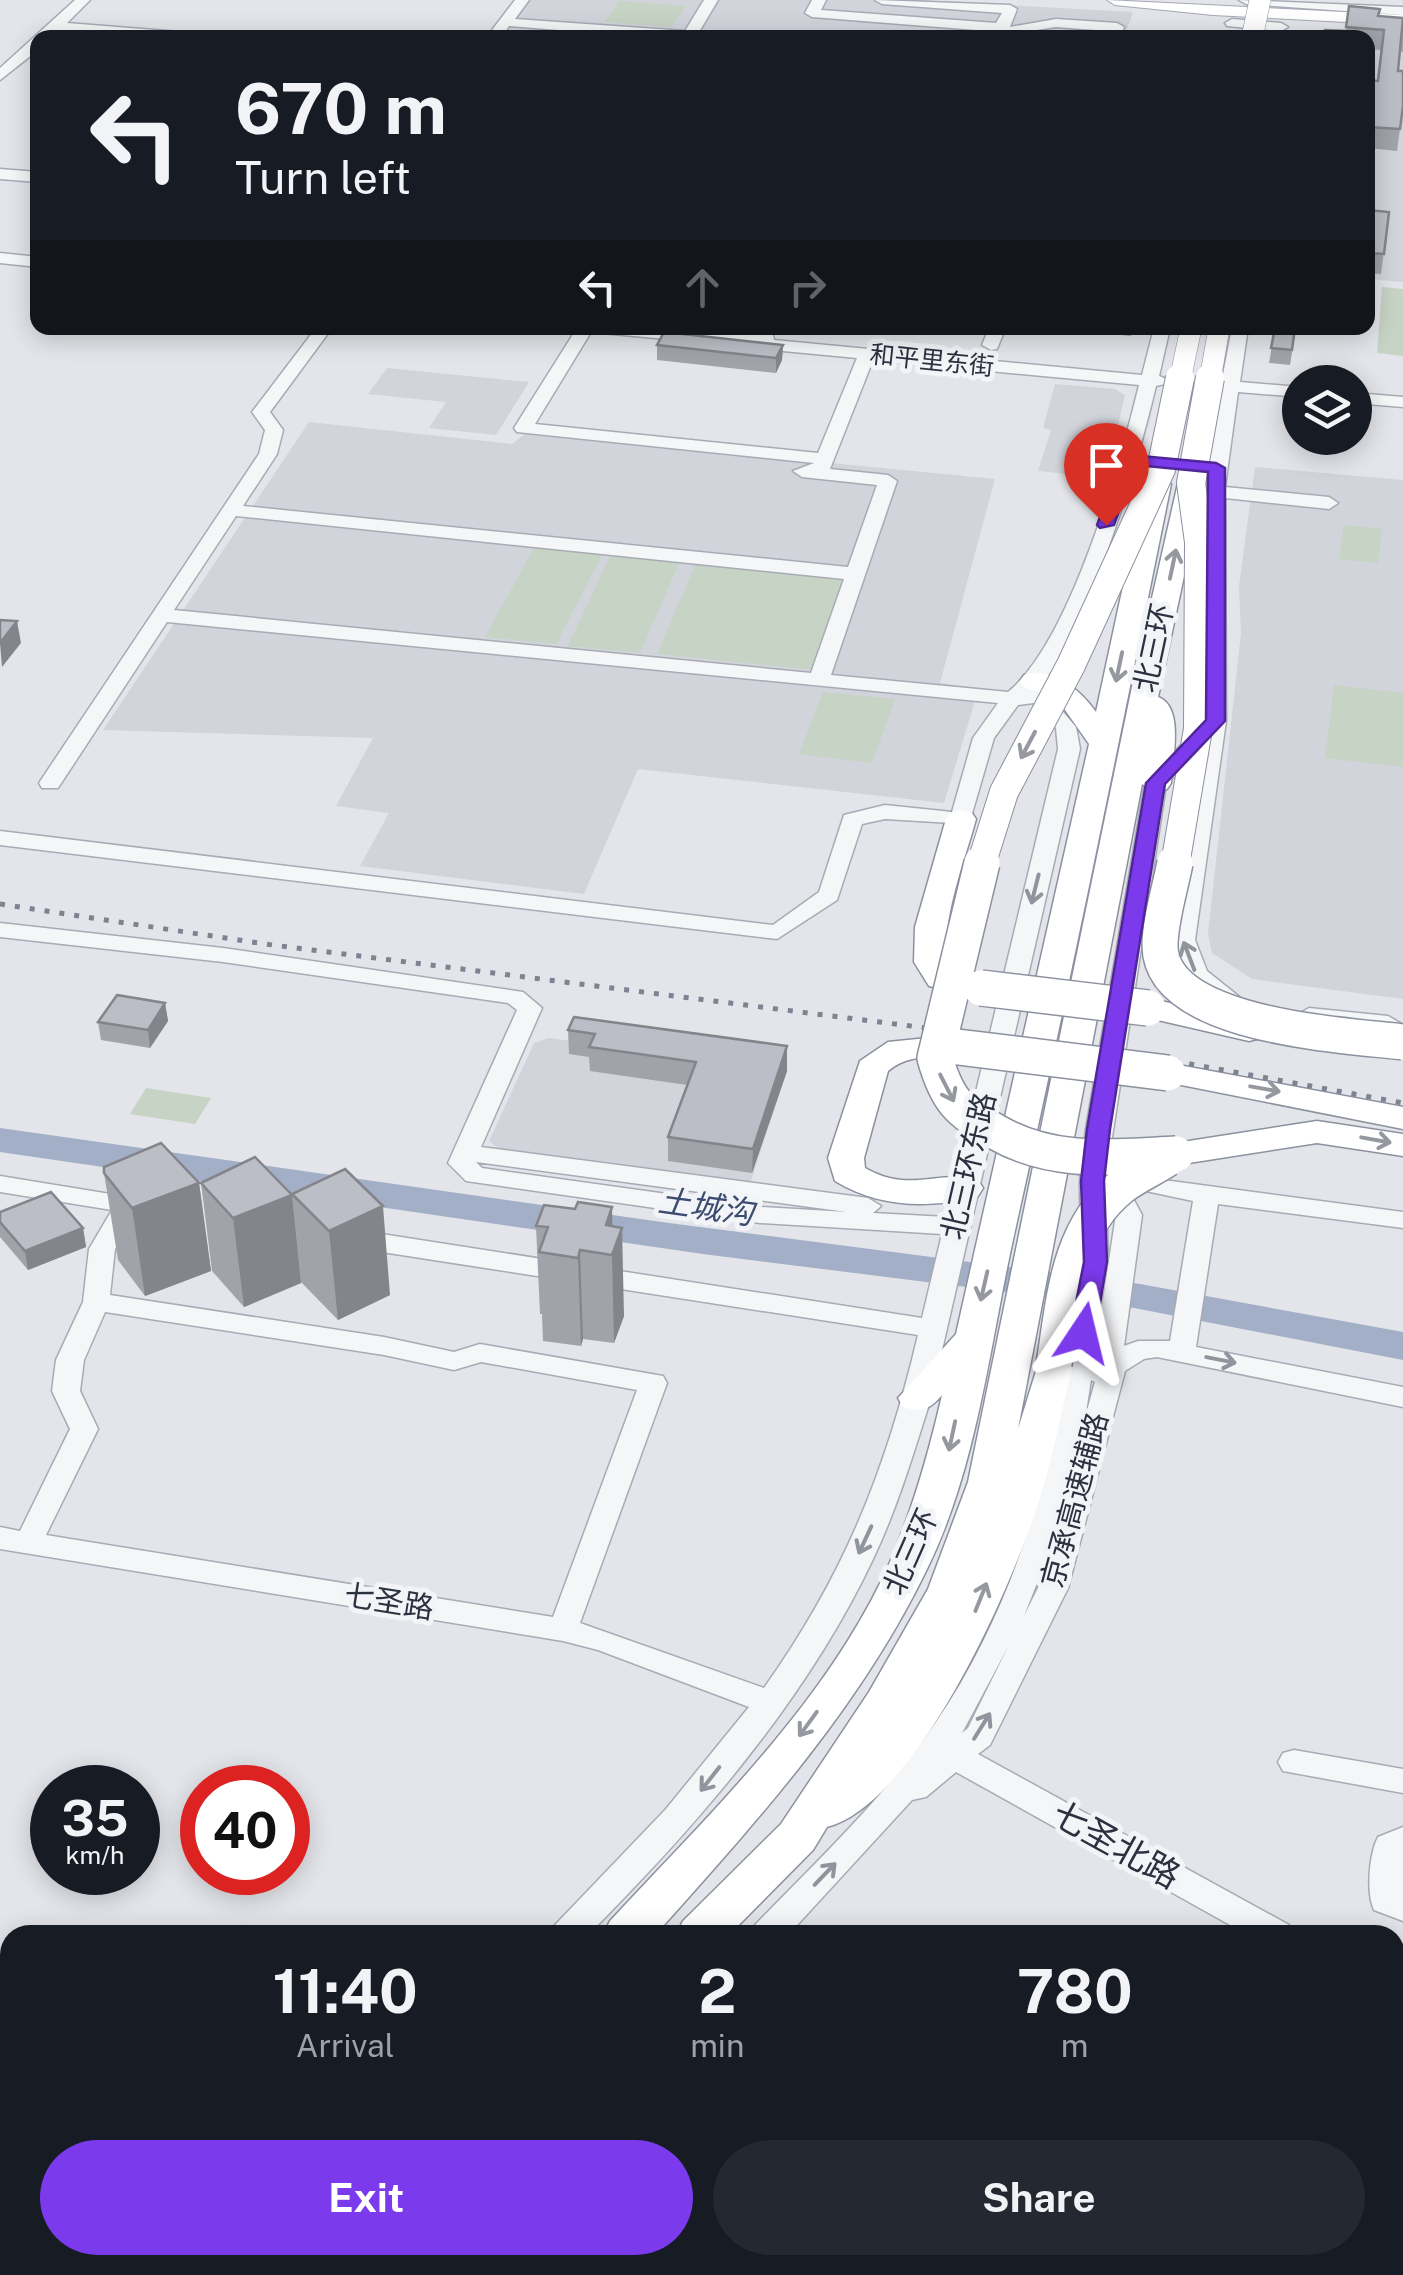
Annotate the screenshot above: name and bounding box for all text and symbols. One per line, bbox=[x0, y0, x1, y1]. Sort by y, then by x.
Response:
text: 670 m bbox=[235, 67, 447, 150]
icon: left bbox=[70, 70, 200, 200]
text: Turn left bbox=[235, 151, 411, 204]
icon: left bbox=[570, 260, 625, 315]
icon: ahead bbox=[675, 260, 730, 315]
icon: right bbox=[780, 260, 835, 315]
street label: 和平里东街 bbox=[868, 339, 996, 381]
map controls bbox=[1282, 365, 1372, 455]
button: layers bbox=[1282, 365, 1372, 455]
pin bbox=[1064, 423, 1149, 526]
icon: arrive bbox=[1079, 438, 1134, 493]
one-way arrow bbox=[1164, 549, 1183, 581]
street label: 北三环 bbox=[1126, 600, 1180, 696]
one-way arrow bbox=[1109, 650, 1128, 682]
one-way arrow bbox=[1018, 730, 1037, 760]
one-way arrow bbox=[1025, 872, 1043, 904]
one-way arrow bbox=[1179, 941, 1197, 972]
one-way arrow bbox=[938, 1073, 957, 1102]
one-way arrow bbox=[1248, 1080, 1280, 1099]
street label: 北三环东路 bbox=[934, 1089, 1002, 1243]
one-way arrow bbox=[1360, 1131, 1392, 1150]
water label: 土城沟 bbox=[656, 1182, 759, 1232]
one-way arrow bbox=[974, 1269, 992, 1301]
position arrow bbox=[1031, 1281, 1135, 1385]
one-way arrow bbox=[1204, 1351, 1236, 1370]
street label: 京承高速辅路 bbox=[1033, 1408, 1115, 1591]
one-way arrow bbox=[942, 1419, 961, 1451]
street label: 北三环 bbox=[875, 1503, 945, 1600]
one-way arrow bbox=[855, 1524, 873, 1555]
street label: 七圣路 bbox=[342, 1576, 436, 1626]
one-way arrow bbox=[973, 1582, 991, 1612]
one-way arrow bbox=[798, 1710, 819, 1737]
one-way arrow bbox=[972, 1713, 992, 1741]
speed limit sign: 40 bbox=[180, 1765, 310, 1895]
one-way arrow bbox=[700, 1765, 721, 1792]
text: 35 bbox=[61, 1788, 129, 1847]
street label: 七圣北路 bbox=[1045, 1793, 1187, 1896]
text: km/h bbox=[66, 1840, 124, 1870]
one-way arrow bbox=[813, 1863, 837, 1887]
text: 11:40 bbox=[272, 1956, 418, 2027]
text: 2 bbox=[698, 1956, 736, 2027]
text: 780 bbox=[1017, 1956, 1133, 2027]
text: Arrival bbox=[296, 2027, 394, 2064]
text: min bbox=[690, 2027, 744, 2064]
text: m bbox=[1061, 2027, 1089, 2064]
button: Exit bbox=[40, 2140, 693, 2255]
button: Share bbox=[713, 2140, 1365, 2255]

